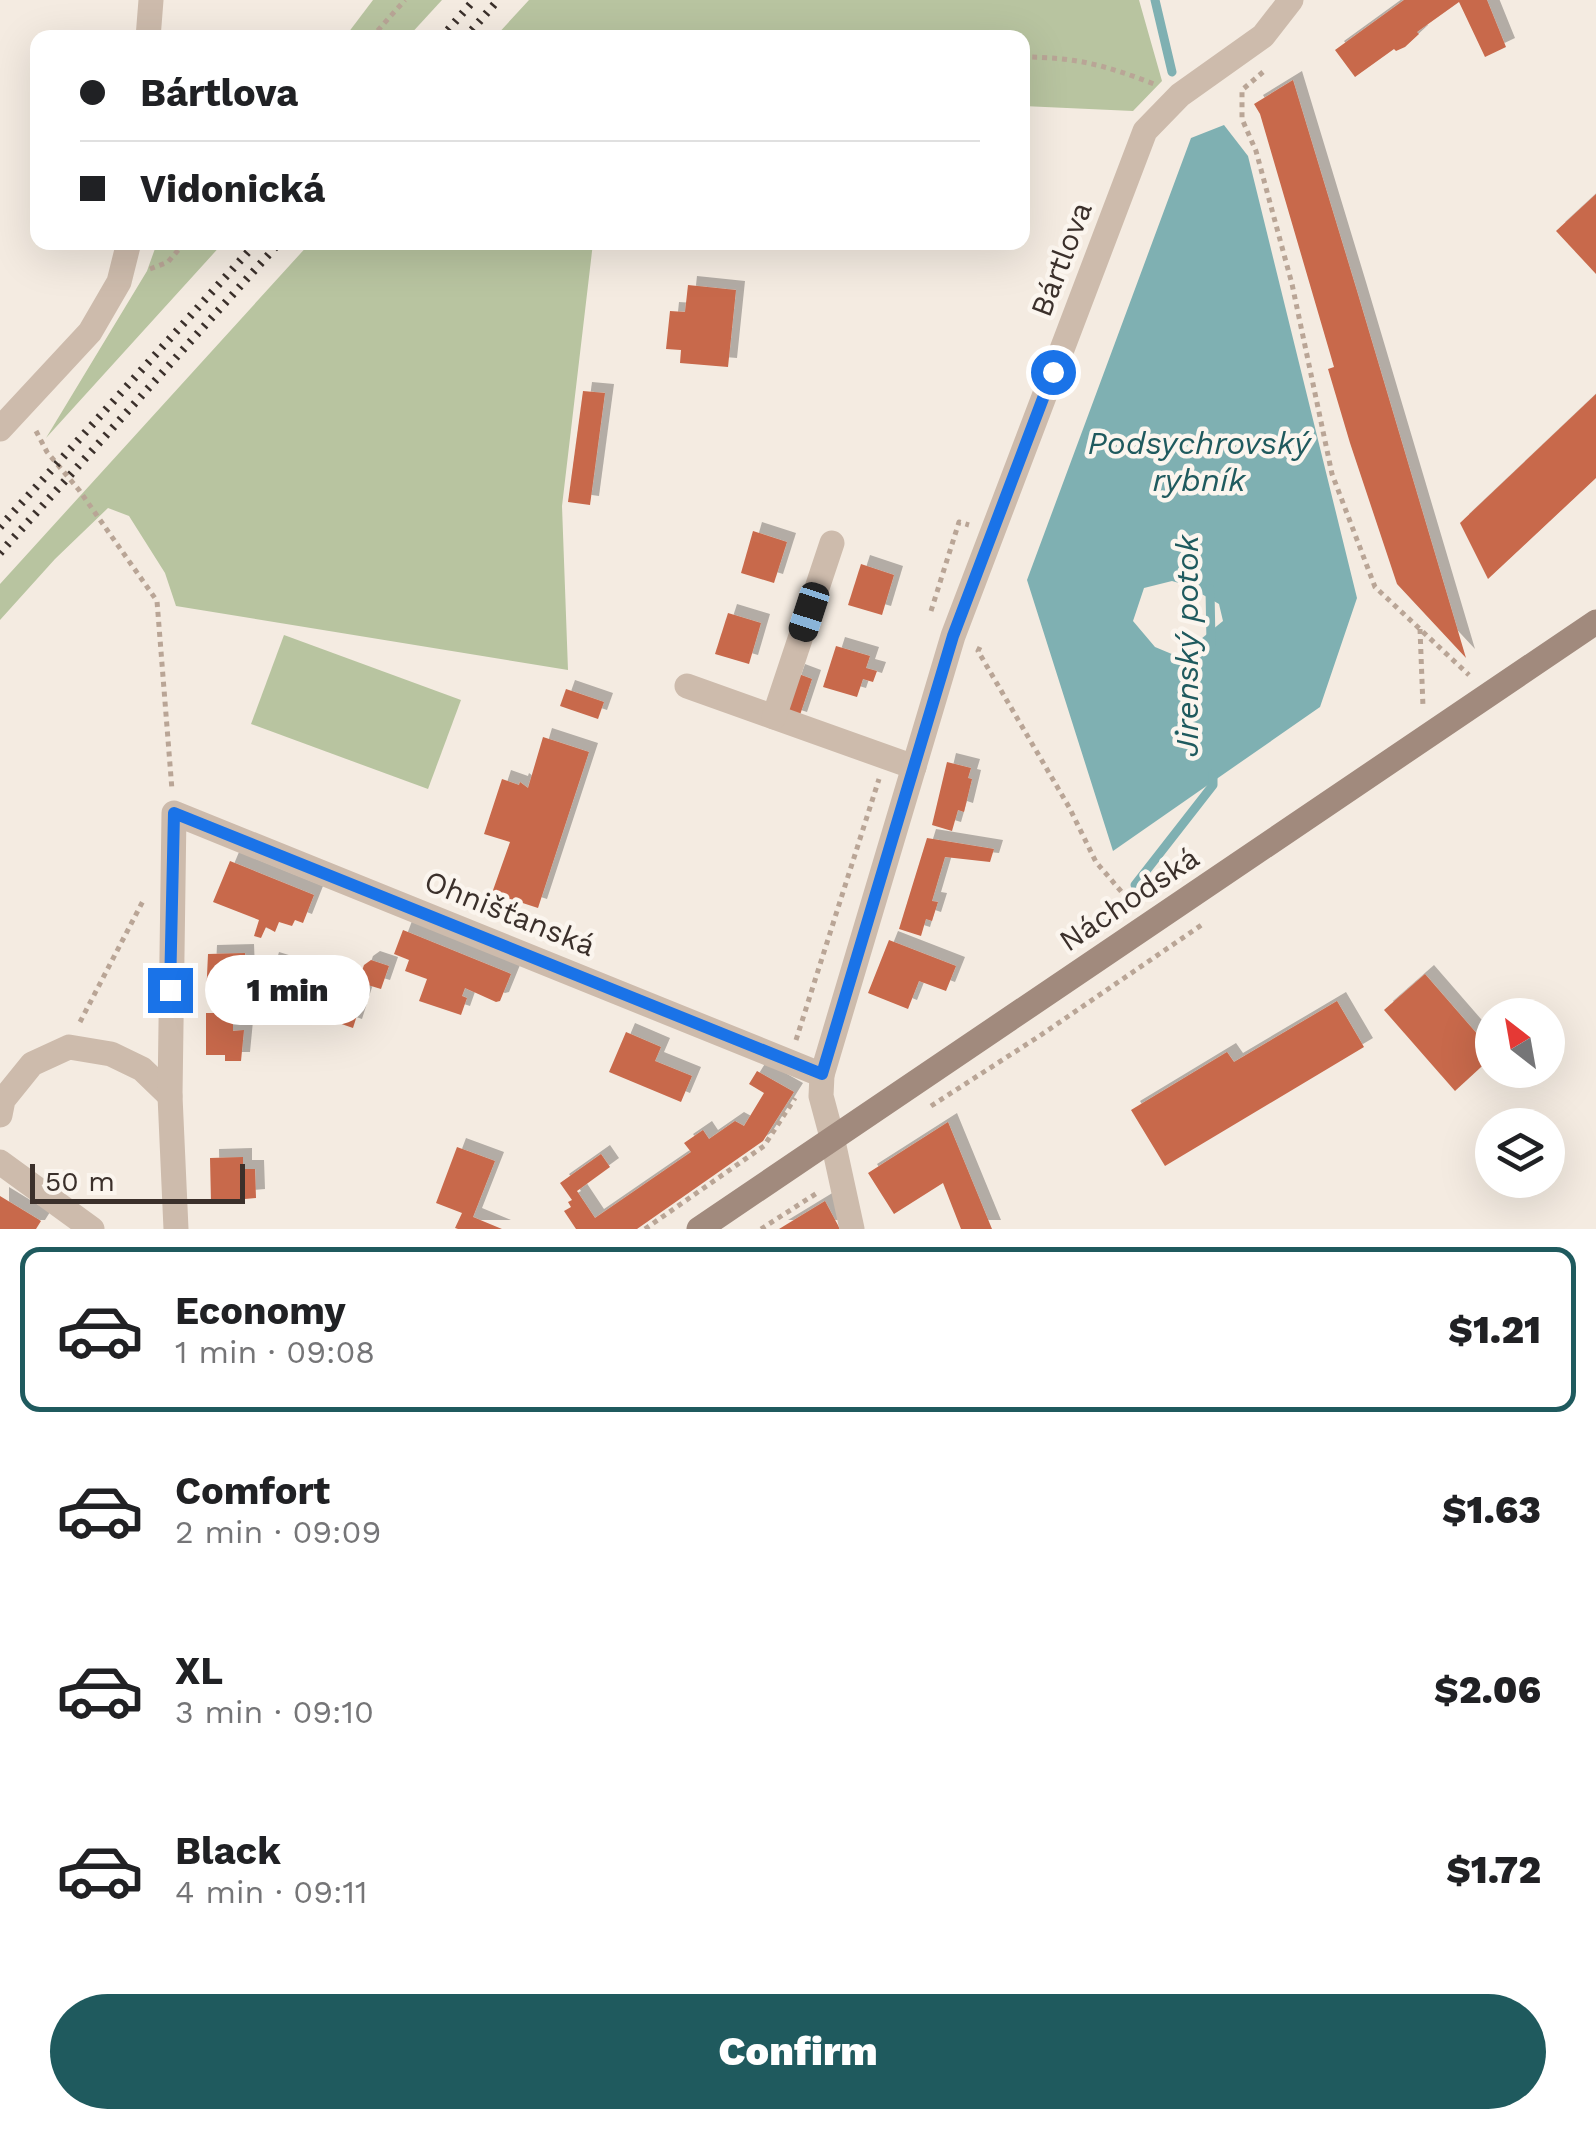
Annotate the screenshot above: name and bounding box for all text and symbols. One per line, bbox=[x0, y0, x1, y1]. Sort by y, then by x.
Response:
text: Bártlova bbox=[140, 71, 298, 115]
text: Vidonická bbox=[140, 167, 325, 211]
street label: Bártlova bbox=[1023, 197, 1099, 321]
route start bbox=[1031, 350, 1076, 395]
water label: Podsychrovský rybník bbox=[1087, 424, 1312, 499]
water label: Jirenský potok bbox=[1168, 533, 1206, 757]
car bbox=[785, 579, 833, 645]
street label: Náchodská bbox=[1053, 840, 1205, 958]
street label: Ohnišťanská bbox=[420, 863, 600, 963]
callout: 1 min bbox=[205, 955, 370, 1025]
route end bbox=[148, 968, 193, 1013]
text: 1 min bbox=[246, 971, 329, 1009]
north arrow bbox=[1475, 998, 1565, 1088]
map controls bbox=[1475, 998, 1565, 1198]
button: layers bbox=[1475, 1108, 1565, 1198]
scale bar bbox=[30, 1159, 245, 1204]
text: 50 m bbox=[45, 1165, 115, 1198]
icon: car bbox=[55, 1285, 145, 1375]
text: Economy bbox=[175, 1289, 346, 1333]
text: $1.21 bbox=[1448, 1308, 1541, 1352]
text: 1 min · 09:08 bbox=[175, 1333, 375, 1371]
icon: car bbox=[55, 1465, 145, 1555]
text: Comfort bbox=[175, 1469, 330, 1513]
text: $1.63 bbox=[1442, 1488, 1541, 1532]
text: 2 min · 09:09 bbox=[175, 1513, 381, 1551]
icon: car bbox=[55, 1645, 145, 1735]
text: XL bbox=[175, 1649, 223, 1693]
text: $2.06 bbox=[1434, 1668, 1541, 1712]
text: 3 min · 09:10 bbox=[175, 1693, 374, 1731]
icon: car bbox=[55, 1825, 145, 1915]
text: Black bbox=[175, 1829, 281, 1873]
text: $1.72 bbox=[1446, 1848, 1541, 1892]
text: 4 min · 09:11 bbox=[175, 1873, 367, 1911]
button: Confirm bbox=[50, 1994, 1546, 2109]

